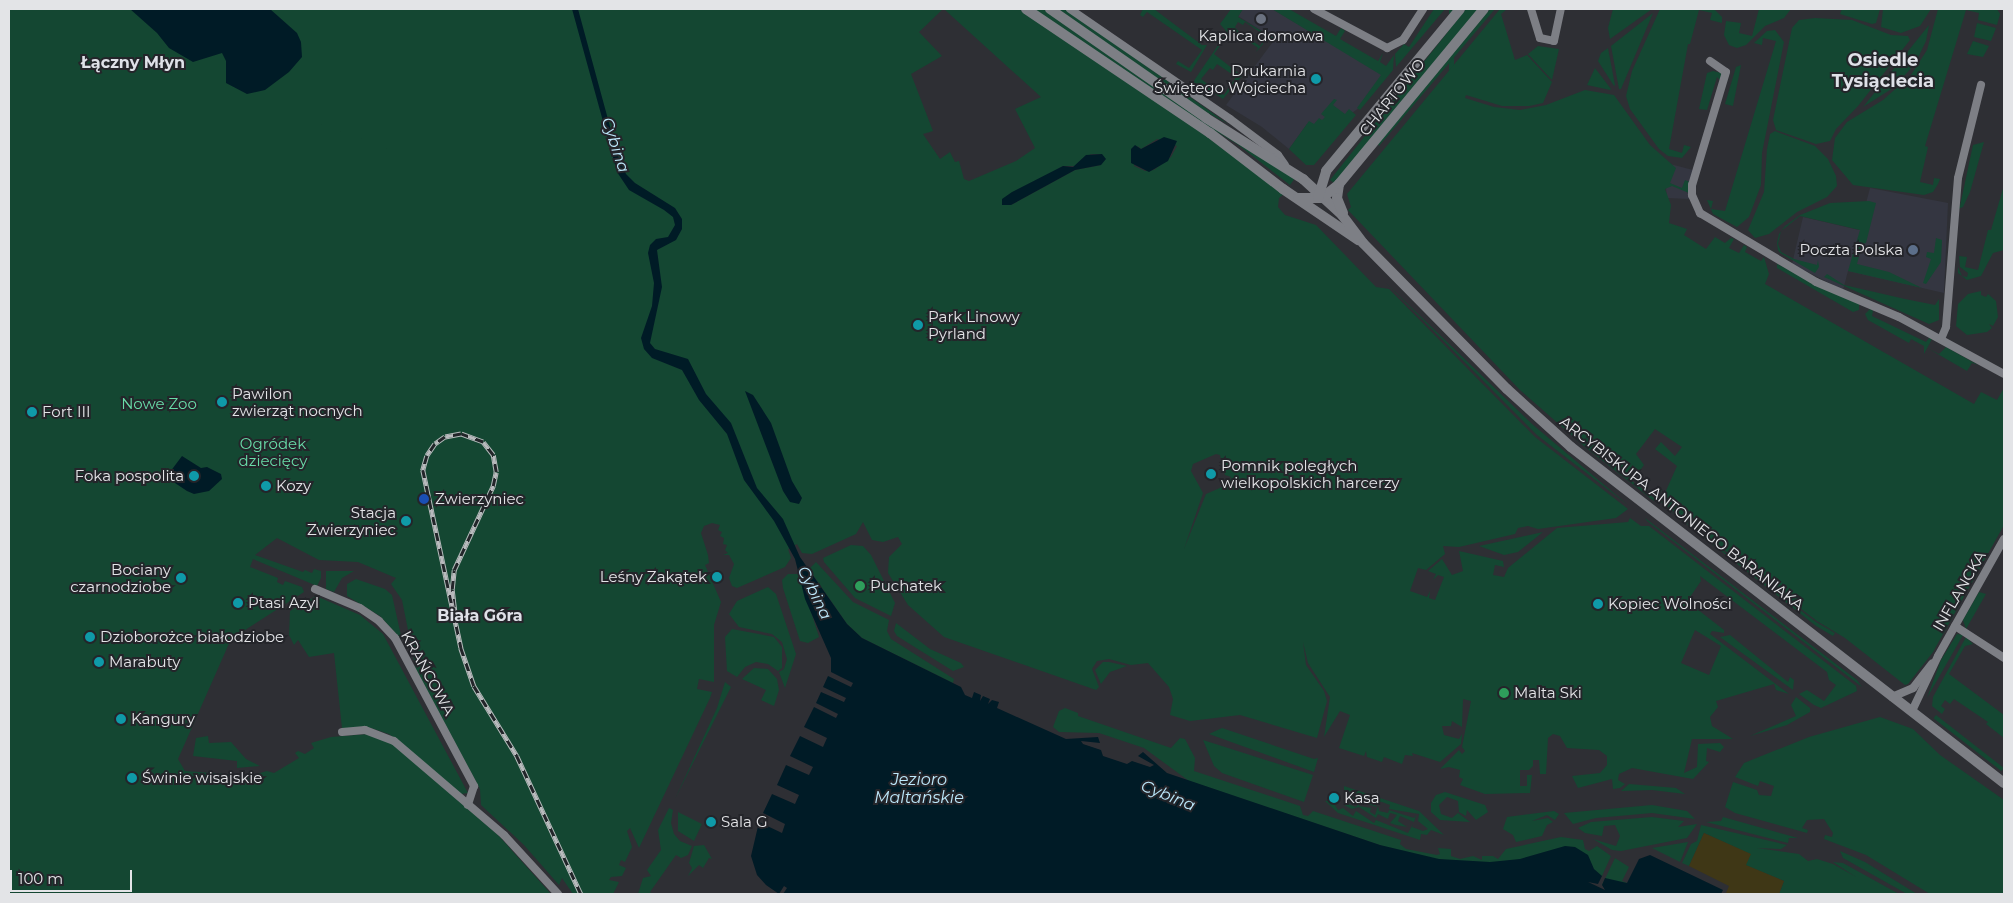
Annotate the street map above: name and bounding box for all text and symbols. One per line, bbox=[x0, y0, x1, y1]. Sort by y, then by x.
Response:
marker: Kaplica domowa bbox=[1255, 13, 1267, 25]
place label: Kaplica domowa bbox=[1198, 27, 1324, 45]
district label: Osiedle Tysiąclecia bbox=[1832, 50, 1934, 92]
district label: Łączny Młyn bbox=[81, 53, 185, 73]
street label: CHARTOWO bbox=[1355, 55, 1429, 139]
place label: Drukarnia Świętego Wojciecha bbox=[1154, 61, 1306, 96]
marker: Drukarnia Świętego Wojciecha bbox=[1310, 73, 1322, 85]
water label: Cybina bbox=[597, 115, 633, 175]
place label: Poczta Polska bbox=[1799, 241, 1903, 259]
marker: Poczta Polska bbox=[1907, 244, 1919, 256]
place label: Park Linowy Pyrland bbox=[928, 307, 1020, 342]
marker: Park Linowy Pyrland bbox=[912, 319, 924, 331]
place label: Pawilon zwierząt nocnych bbox=[232, 384, 363, 419]
park label: Nowe Zoo bbox=[121, 395, 197, 413]
marker: Pawilon zwierząt nocnych bbox=[216, 396, 228, 408]
place label: Fort III bbox=[42, 403, 90, 421]
marker: Fort III bbox=[26, 406, 38, 418]
street label: ARCYBISKUPA ANTONIEGO BARANIAKA bbox=[1556, 412, 1808, 614]
park label: Ogródek dziecięcy bbox=[239, 434, 307, 469]
place label: Pomnik poległych wielkopolskich harcerzy bbox=[1221, 456, 1399, 491]
place label: Foka pospolita bbox=[75, 467, 184, 485]
marker: Pomnik poległych wielkopolskich harcerzy bbox=[1205, 468, 1217, 480]
marker: Foka pospolita bbox=[188, 470, 200, 482]
place label: Kozy bbox=[276, 477, 311, 495]
marker: Kozy bbox=[260, 480, 272, 492]
place label: Zwierzyniec bbox=[435, 490, 524, 508]
marker: Zwierzyniec bbox=[417, 492, 431, 506]
place label: Stacja Zwierzyniec bbox=[307, 503, 396, 538]
marker: Stacja Zwierzyniec bbox=[400, 515, 412, 527]
street label: INFLANCKA bbox=[1929, 548, 1989, 634]
place label: Bociany czarnodziobe bbox=[70, 560, 171, 595]
water label: Cybina bbox=[793, 563, 835, 623]
place label: Leśny Zakątek bbox=[600, 568, 707, 586]
marker: Leśny Zakątek bbox=[711, 571, 723, 583]
marker: Bociany czarnodziobe bbox=[175, 572, 187, 584]
place label: Puchatek bbox=[870, 577, 942, 595]
marker: Puchatek bbox=[854, 580, 866, 592]
place label: Ptasi Azyl bbox=[248, 594, 319, 612]
place label: Kopiec Wolności bbox=[1608, 595, 1732, 613]
marker: Ptasi Azyl bbox=[232, 597, 244, 609]
marker: Kopiec Wolności bbox=[1592, 598, 1604, 610]
district label: Biała Góra bbox=[437, 606, 523, 626]
place label: Dzioborożce białodziobe bbox=[100, 628, 284, 646]
street label: KRAŃCOWA bbox=[397, 628, 459, 718]
marker: Dzioborożce białodziobe bbox=[84, 631, 96, 643]
place label: Marabuty bbox=[109, 653, 180, 671]
marker: Marabuty bbox=[93, 656, 105, 668]
place label: Malta Ski bbox=[1514, 684, 1582, 702]
marker: Malta Ski bbox=[1498, 687, 1510, 699]
place label: Kangury bbox=[131, 710, 195, 728]
marker: Kangury bbox=[115, 713, 127, 725]
place label: Świnie wisajskie bbox=[142, 769, 262, 787]
water label: Jezioro Maltańskie bbox=[874, 770, 964, 808]
marker: Świnie wisajskie bbox=[126, 772, 138, 784]
water label: Cybina bbox=[1138, 776, 1198, 816]
place label: Kasa bbox=[1344, 789, 1379, 807]
marker: Kasa bbox=[1328, 792, 1340, 804]
place label: Sala G bbox=[721, 813, 767, 831]
marker: Sala G bbox=[705, 816, 717, 828]
scale bar bbox=[12, 860, 135, 892]
text: 100 m bbox=[18, 869, 63, 888]

